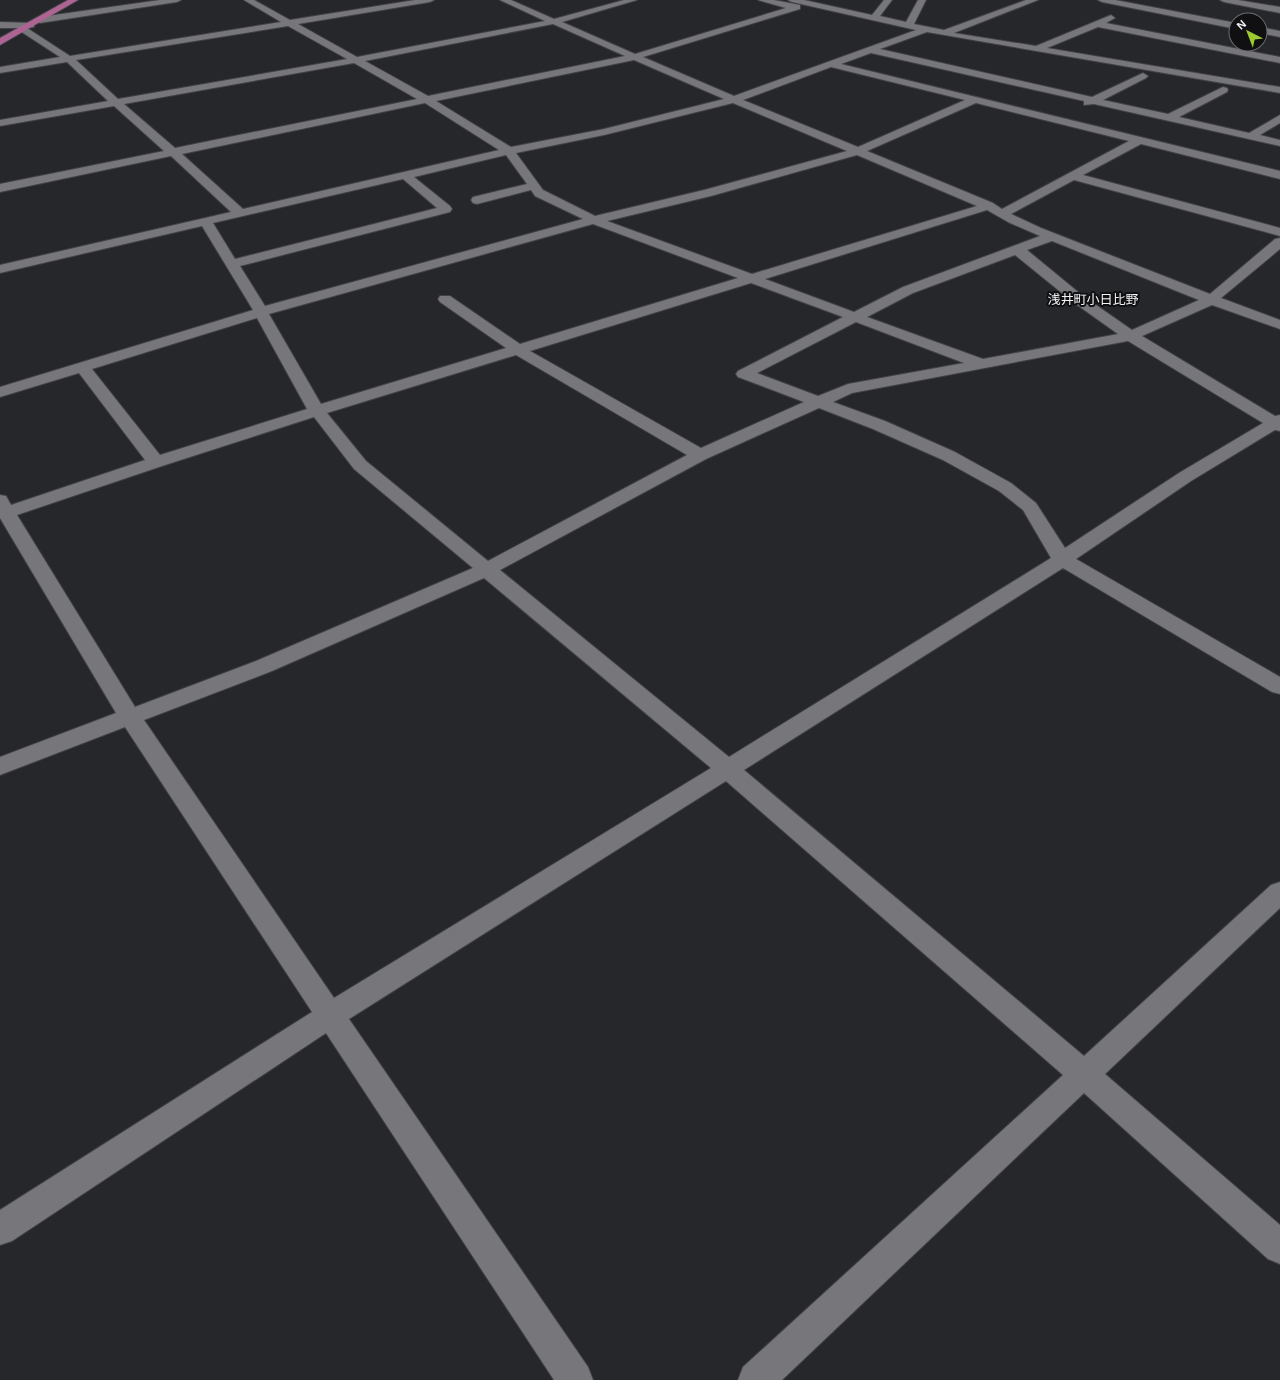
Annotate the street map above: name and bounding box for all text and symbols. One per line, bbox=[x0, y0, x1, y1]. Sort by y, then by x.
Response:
north arrow bbox=[1228, 12, 1268, 52]
text: N bbox=[1234, 17, 1248, 32]
district label: 浅井町小日比野 bbox=[1047, 292, 1139, 307]

